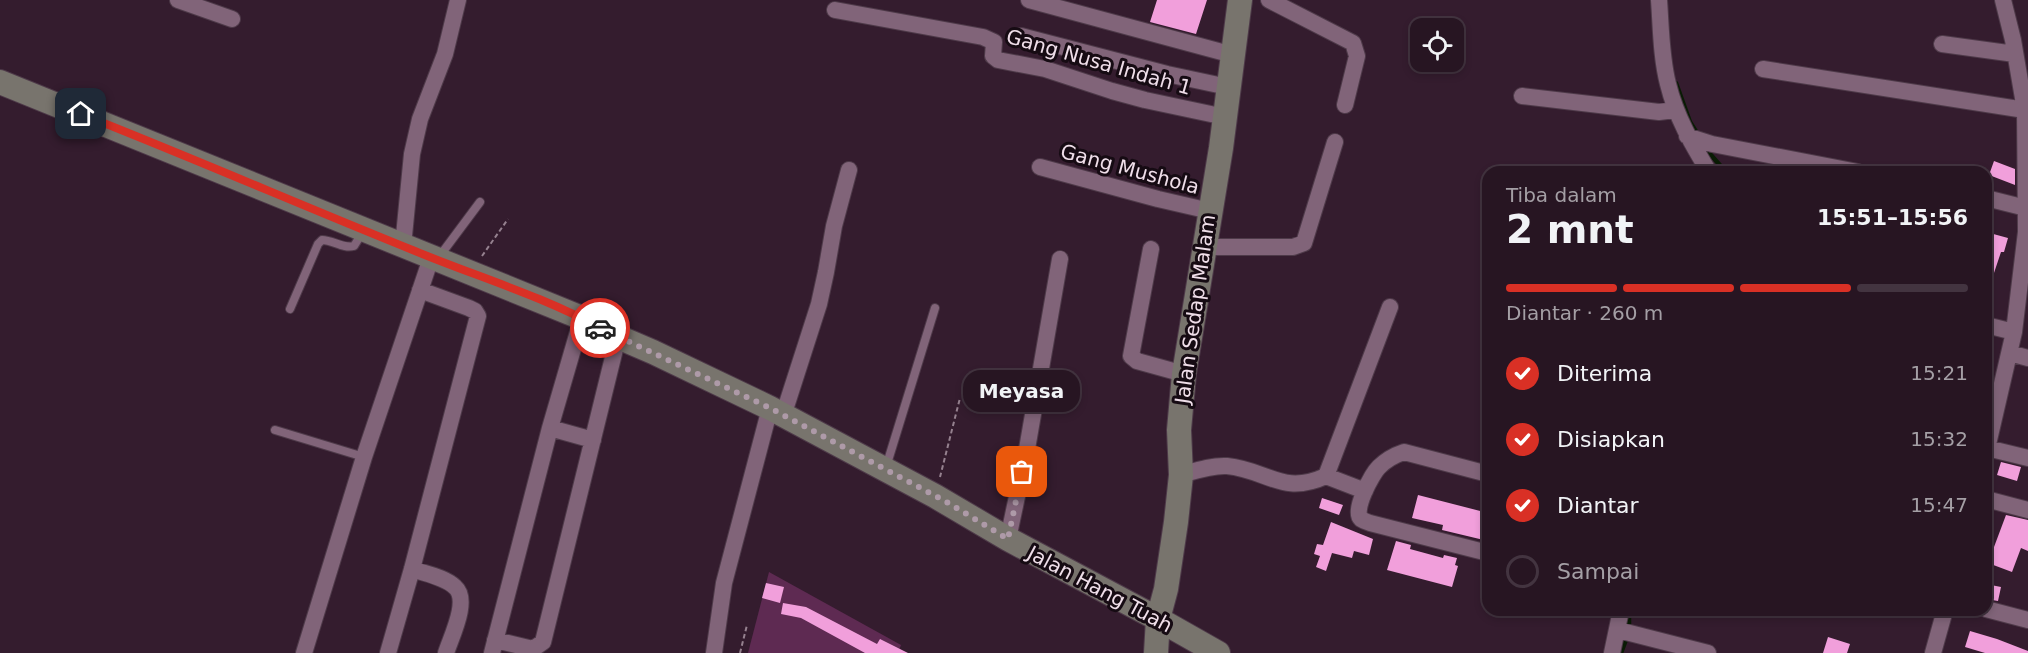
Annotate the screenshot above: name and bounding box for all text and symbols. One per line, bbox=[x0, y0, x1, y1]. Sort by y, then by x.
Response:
map controls bbox=[1410, 18, 1464, 72]
button: locate bbox=[1410, 18, 1464, 72]
street label: Gang Nusa Indah 1 bbox=[1004, 24, 1194, 100]
pin bbox=[55, 88, 106, 139]
icon: home bbox=[64, 97, 97, 130]
street label: Gang Mushola bbox=[1058, 139, 1202, 199]
text: Tiba dalam bbox=[1506, 183, 1617, 207]
text: 15:51–15:56 bbox=[1817, 205, 1968, 230]
text: 2 mnt bbox=[1506, 207, 1634, 252]
street label: Jalan Sedap Malam bbox=[1170, 213, 1220, 407]
courier bbox=[570, 298, 630, 358]
text: Diantar · 260 m bbox=[1506, 301, 1663, 325]
icon: car bbox=[584, 312, 617, 345]
icon: check bbox=[1506, 357, 1539, 390]
text: Diterima bbox=[1557, 361, 1652, 386]
text: 15:21 bbox=[1910, 361, 1968, 385]
callout: Meyasa bbox=[964, 370, 1080, 412]
text: Meyasa bbox=[979, 379, 1064, 403]
icon: check bbox=[1506, 423, 1539, 456]
text: Disiapkan bbox=[1557, 427, 1665, 452]
text: 15:32 bbox=[1910, 427, 1968, 451]
pin bbox=[996, 446, 1047, 497]
icon: bag bbox=[1005, 455, 1038, 488]
icon: check bbox=[1506, 489, 1539, 522]
text: Diantar bbox=[1557, 493, 1639, 518]
text: 15:47 bbox=[1910, 493, 1968, 517]
street label: Jalan Hang Tuah bbox=[1022, 540, 1177, 637]
text: Sampai bbox=[1557, 559, 1639, 584]

